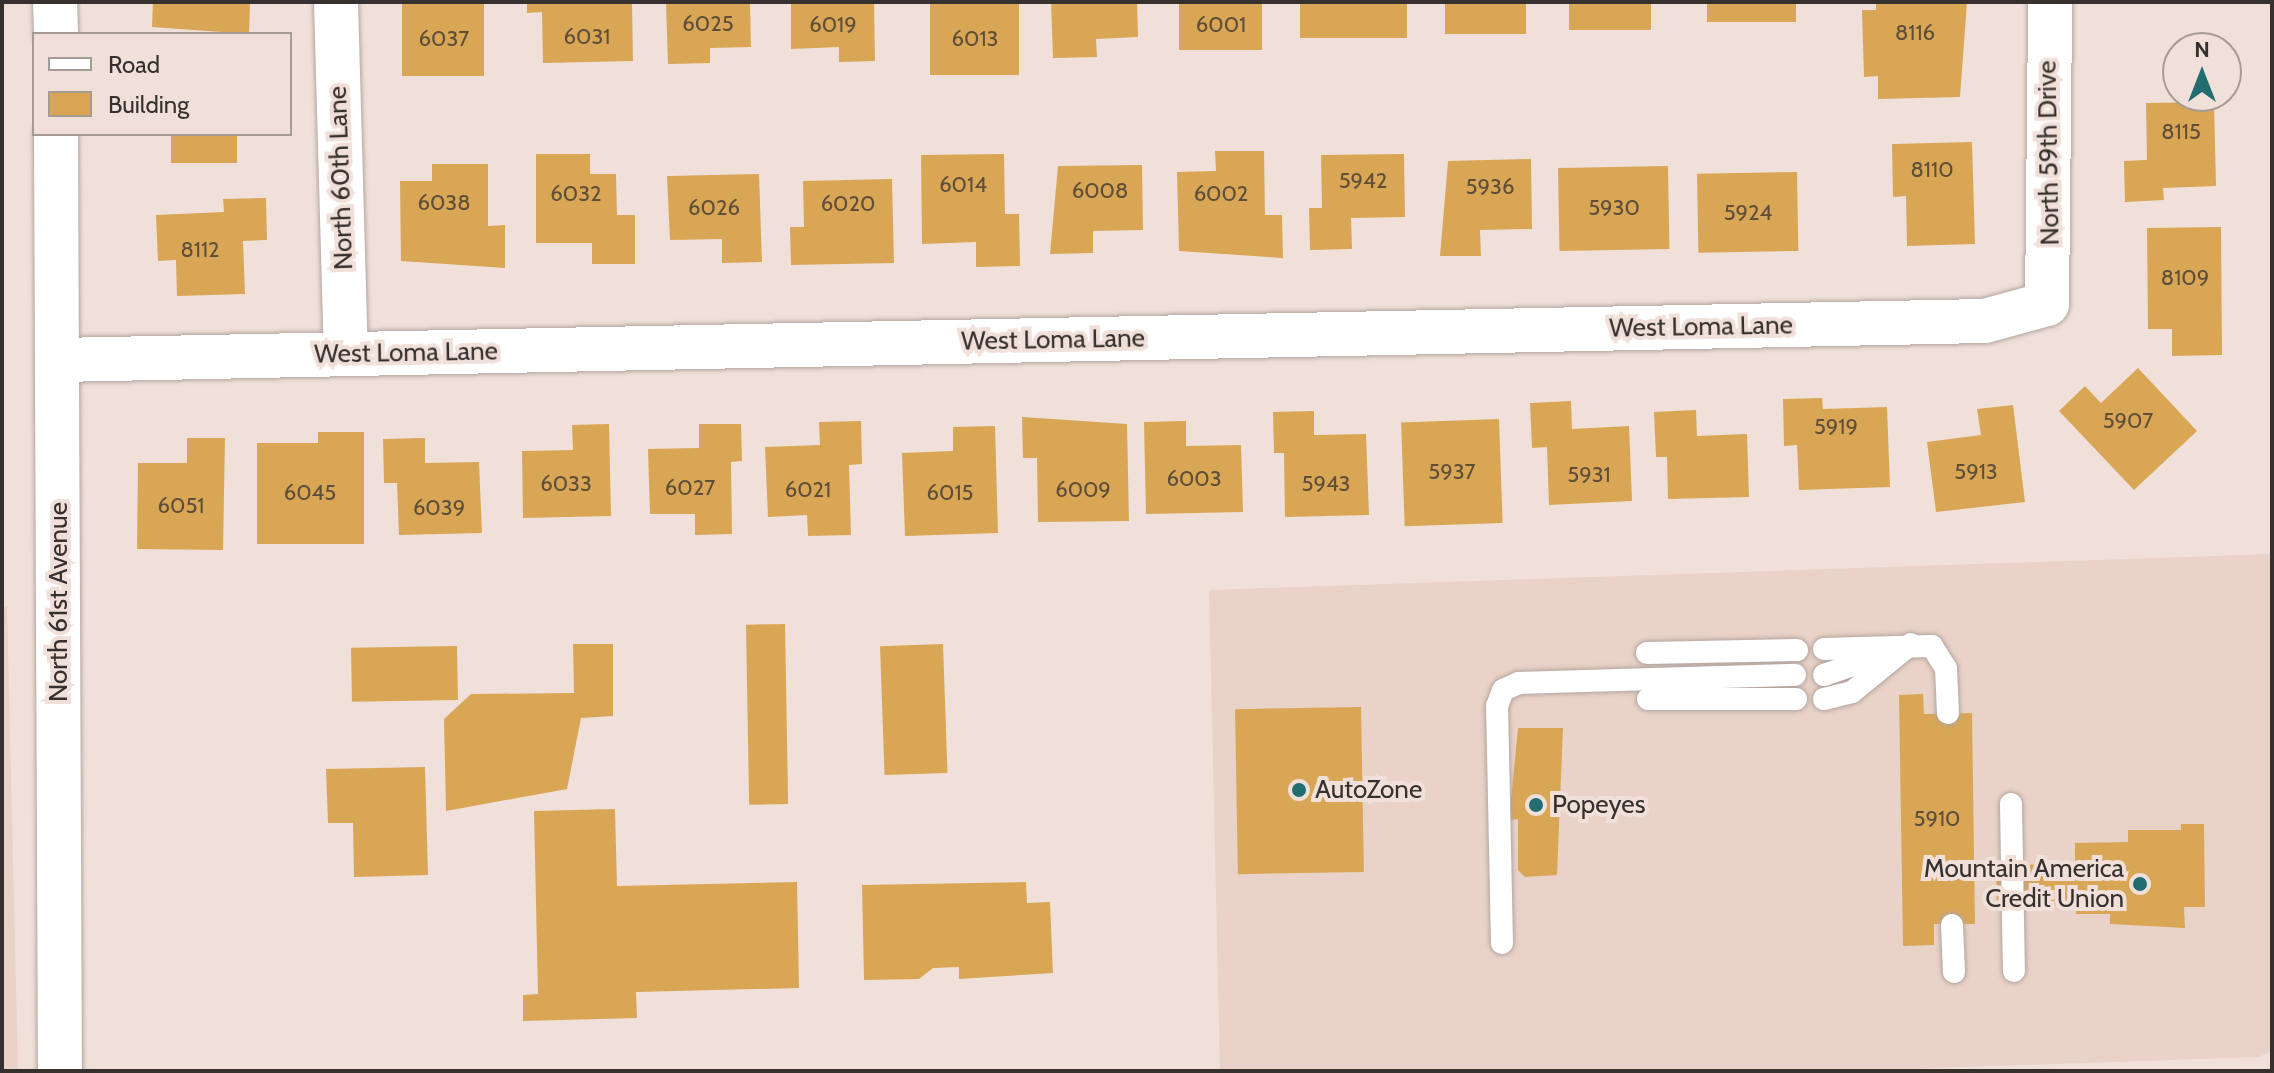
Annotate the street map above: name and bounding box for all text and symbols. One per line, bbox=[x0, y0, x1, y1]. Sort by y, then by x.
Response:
house number: 6025 bbox=[682, 11, 734, 37]
house number: 6019 bbox=[809, 12, 857, 38]
house number: 6001 bbox=[1196, 12, 1246, 38]
house number: 8116 bbox=[1895, 20, 1935, 46]
house number: 6031 bbox=[564, 24, 610, 50]
house number: 6037 bbox=[419, 26, 469, 52]
house number: 6013 bbox=[952, 26, 998, 52]
legend bbox=[32, 32, 292, 136]
north arrow bbox=[2162, 32, 2242, 112]
text: N bbox=[2194, 36, 2210, 63]
text: Road bbox=[108, 50, 160, 79]
street label: North 59th Drive bbox=[2032, 60, 2066, 246]
street label: North 60th Lane bbox=[322, 85, 360, 271]
text: Building bbox=[108, 90, 189, 119]
house number: 8115 bbox=[2161, 119, 2201, 145]
house number: 8110 bbox=[1910, 157, 1954, 183]
house number: 5942 bbox=[1339, 168, 1387, 194]
house number: 6014 bbox=[939, 172, 987, 198]
house number: 5936 bbox=[1466, 174, 1514, 200]
house number: 6008 bbox=[1072, 178, 1128, 204]
house number: 6032 bbox=[550, 181, 602, 207]
house number: 6002 bbox=[1194, 181, 1248, 207]
house number: 6038 bbox=[417, 190, 471, 216]
house number: 6020 bbox=[821, 191, 875, 217]
house number: 6026 bbox=[688, 195, 740, 221]
house number: 5930 bbox=[1588, 195, 1640, 221]
house number: 5924 bbox=[1724, 200, 1772, 226]
house number: 8112 bbox=[180, 237, 220, 263]
house number: 8109 bbox=[2161, 265, 2209, 291]
street label: West Loma Lane bbox=[1609, 310, 1793, 344]
street label: West Loma Lane bbox=[961, 323, 1145, 357]
street label: West Loma Lane bbox=[314, 336, 498, 370]
house number: 5907 bbox=[2103, 408, 2153, 434]
house number: 5919 bbox=[1814, 414, 1858, 440]
house number: 5937 bbox=[1428, 459, 1476, 485]
house number: 5913 bbox=[1954, 459, 1998, 485]
house number: 5931 bbox=[1567, 462, 1611, 488]
house number: 6003 bbox=[1166, 466, 1222, 492]
house number: 6033 bbox=[540, 471, 592, 497]
house number: 5943 bbox=[1301, 471, 1351, 497]
house number: 6027 bbox=[665, 475, 715, 501]
house number: 6021 bbox=[785, 477, 831, 503]
house number: 6009 bbox=[1055, 477, 1111, 503]
house number: 6045 bbox=[284, 480, 336, 506]
house number: 6015 bbox=[927, 480, 973, 506]
house number: 6051 bbox=[158, 493, 204, 519]
house number: 6039 bbox=[413, 495, 465, 521]
street label: North 61st Avenue bbox=[43, 502, 75, 702]
place label: AutoZone bbox=[1315, 774, 1422, 806]
marker: AutoZone bbox=[1290, 781, 1308, 799]
place label: Popeyes bbox=[1552, 789, 1645, 821]
marker: Popeyes bbox=[1527, 796, 1545, 814]
house number: 5910 bbox=[1914, 806, 1960, 832]
place label: Mountain America Credit Union bbox=[1924, 853, 2124, 914]
marker: Mountain America Credit Union bbox=[2131, 875, 2149, 893]

